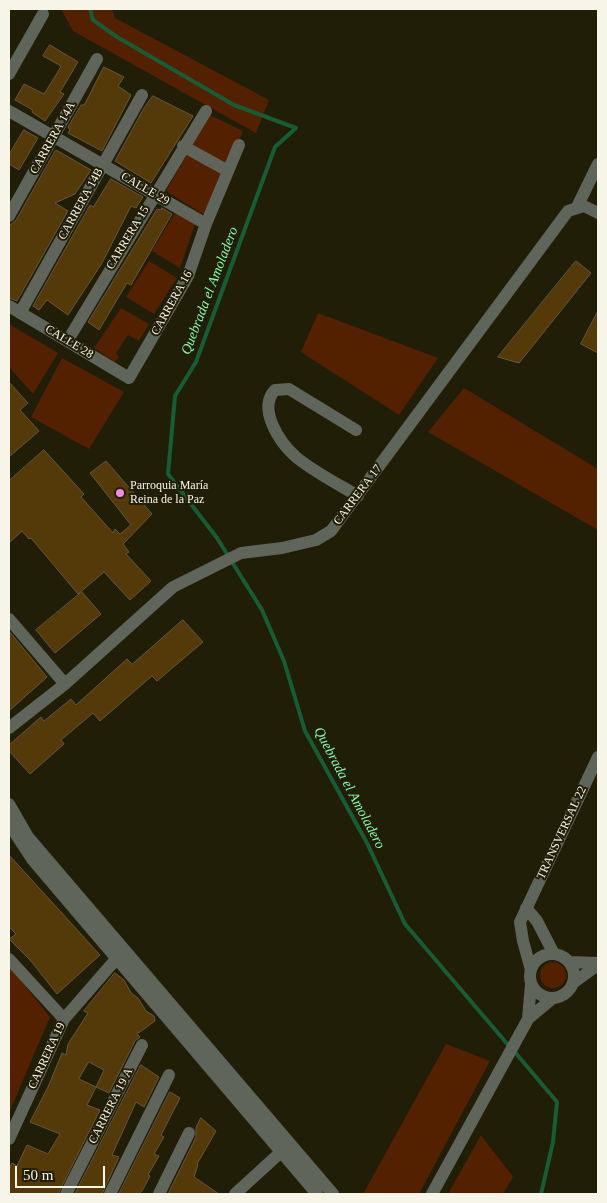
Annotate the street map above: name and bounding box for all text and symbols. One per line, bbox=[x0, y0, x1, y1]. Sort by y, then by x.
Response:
street label: CARRERA 14A bbox=[27, 99, 79, 177]
street label: CARRERA 14B bbox=[55, 166, 107, 242]
street label: CALLE 29 bbox=[118, 169, 172, 209]
street label: CARRERA 15 bbox=[103, 204, 153, 272]
water label: Quebrada el Amoladero bbox=[178, 225, 242, 357]
street label: CARRERA 16 bbox=[148, 268, 196, 338]
street label: CALLE 28 bbox=[42, 322, 96, 362]
street label: CARRERA 17 bbox=[331, 462, 385, 528]
place label: Parroquia María Reina de la Paz bbox=[130, 479, 208, 507]
marker: Parroquia María Reina de la Paz bbox=[114, 487, 126, 499]
water label: Quebrada el Amoladero bbox=[310, 724, 388, 852]
street label: TRANSVERSAL 22 bbox=[534, 784, 590, 882]
street label: CARRERA 19 bbox=[25, 1020, 69, 1092]
street label: CARRERA 19 A bbox=[86, 1066, 136, 1146]
scale bar bbox=[18, 1156, 108, 1188]
text: 50 m bbox=[23, 1167, 53, 1183]

